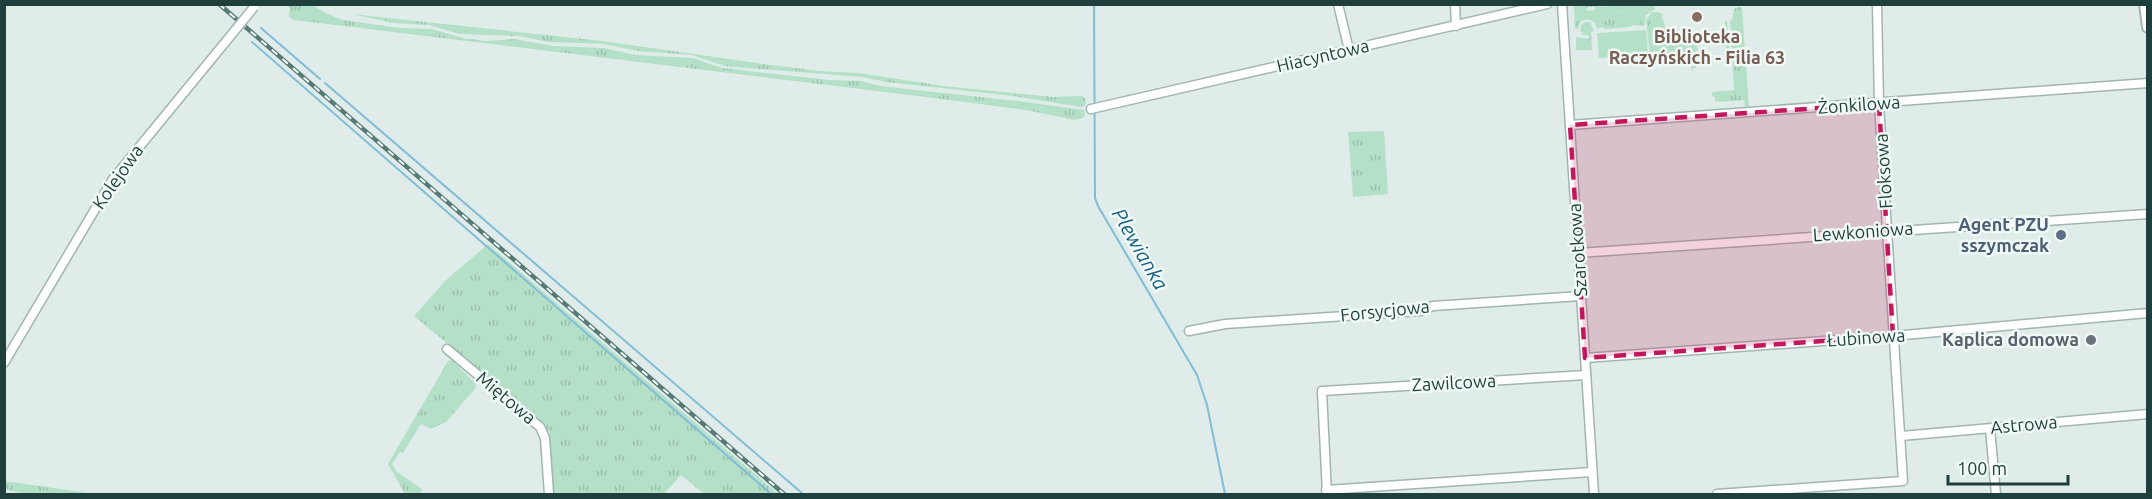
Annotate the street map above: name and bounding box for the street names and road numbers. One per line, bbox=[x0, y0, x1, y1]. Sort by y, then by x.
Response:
street label: Hiacyntowa bbox=[1275, 35, 1371, 75]
street label: Żonkilowa bbox=[1817, 91, 1901, 117]
street label: Floksowa bbox=[1870, 133, 1896, 209]
street label: Kolejowa bbox=[88, 140, 147, 212]
street label: Szarotkowa bbox=[1564, 203, 1590, 298]
street label: Lewkoniowa bbox=[1812, 218, 1914, 244]
street label: Forsycjowa bbox=[1339, 295, 1431, 325]
street label: Łubinowa bbox=[1826, 324, 1906, 350]
street label: Miętowa bbox=[473, 367, 540, 428]
street label: Zawilcowa bbox=[1411, 370, 1497, 394]
street label: Astrowa bbox=[1989, 411, 2058, 437]

